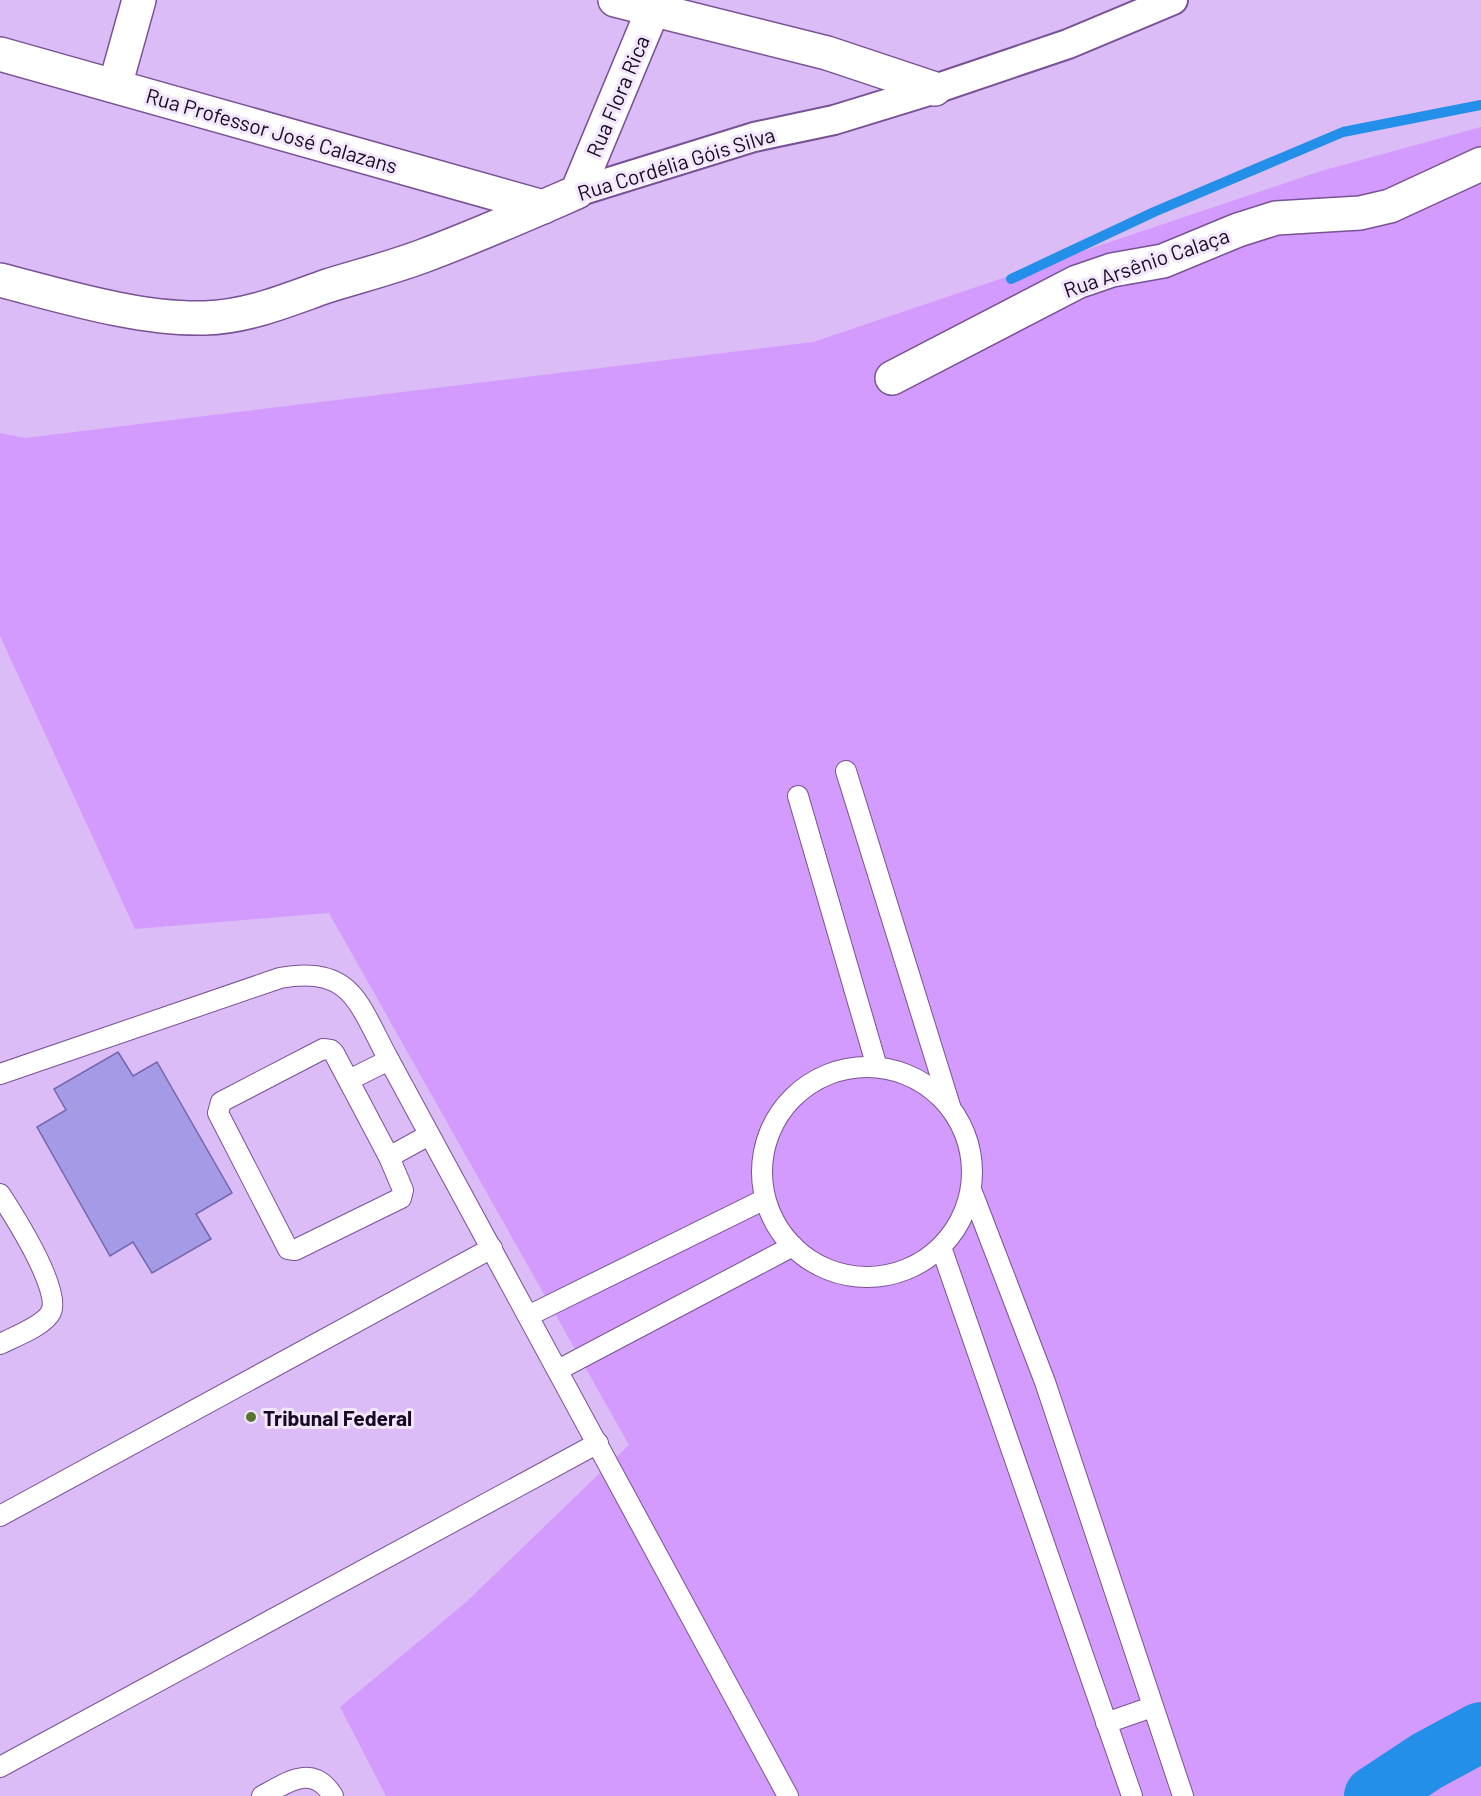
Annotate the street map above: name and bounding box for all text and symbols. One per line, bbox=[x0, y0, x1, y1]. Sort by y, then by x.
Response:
street label: Rua Flora Rica bbox=[580, 31, 654, 161]
street label: Rua Professor José Calazans bbox=[143, 82, 401, 178]
street label: Rua Cordélia Góis Silva bbox=[574, 121, 778, 205]
street label: Rua Arsênio Calaça bbox=[1060, 222, 1232, 302]
place label: Tribunal Federal bbox=[263, 1405, 412, 1430]
marker: Tribunal Federal bbox=[244, 1410, 258, 1424]

